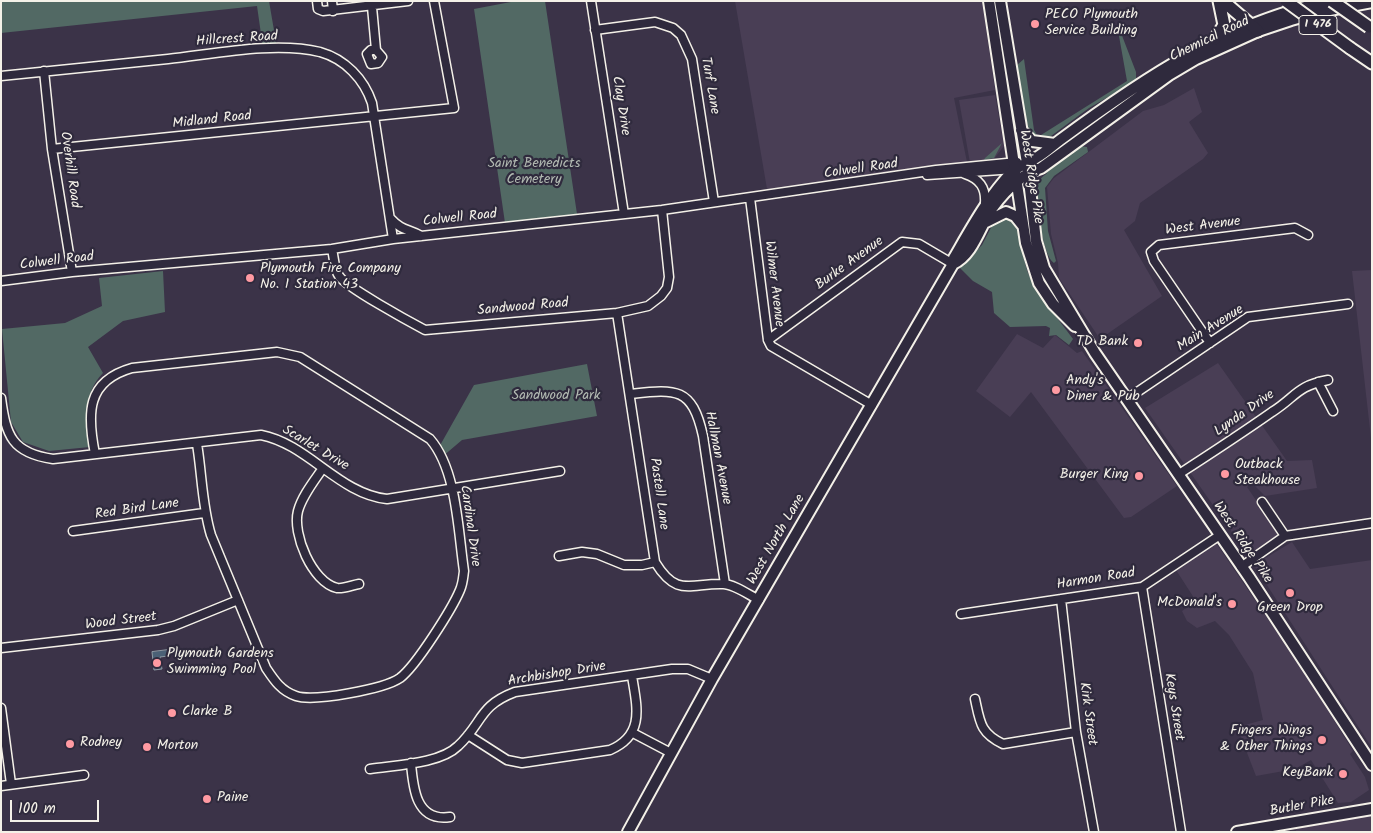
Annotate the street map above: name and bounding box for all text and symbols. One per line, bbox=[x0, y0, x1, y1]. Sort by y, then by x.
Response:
place label: PECO Plymouth Service Building bbox=[1045, 8, 1138, 40]
street label: Chemical Road bbox=[1167, 13, 1253, 67]
road number: I 476 bbox=[1299, 16, 1337, 34]
marker: PECO Plymouth Service Building bbox=[1029, 18, 1041, 30]
street label: Hillcrest Road bbox=[196, 29, 278, 51]
street label: Turf Lane bbox=[696, 56, 722, 116]
street label: Clay Drive bbox=[607, 75, 633, 137]
street label: Midland Road bbox=[172, 108, 252, 134]
street label: West Ridge Pike bbox=[1014, 129, 1046, 225]
street label: Overhill Road bbox=[55, 131, 83, 209]
park label: Saint Benedicts Cemetery bbox=[488, 157, 580, 190]
street label: Colwell Road bbox=[823, 157, 899, 183]
street label: Colwell Road bbox=[422, 207, 498, 231]
street label: West Avenue bbox=[1165, 214, 1241, 240]
street label: Burke Avenue bbox=[813, 234, 887, 294]
street label: Wilmer Avenue bbox=[759, 240, 787, 328]
street label: Colwell Road bbox=[19, 249, 95, 275]
place label: Plymouth Fire Company No. 1 Station 43 bbox=[260, 262, 401, 294]
marker: Plymouth Fire Company No. 1 Station 43 bbox=[244, 272, 256, 284]
street label: Sandwood Road bbox=[477, 296, 569, 320]
street label: Main Avenue bbox=[1175, 302, 1247, 356]
place label: TD Bank bbox=[1076, 335, 1128, 351]
marker: TD Bank bbox=[1132, 337, 1144, 349]
place label: Andy's Diner & Pub bbox=[1066, 374, 1140, 407]
marker: Andy's Diner & Pub bbox=[1050, 384, 1062, 396]
street label: Lynda Drive bbox=[1211, 387, 1279, 441]
park label: Sandwood Park bbox=[512, 389, 600, 405]
street label: Hallman Avenue bbox=[700, 410, 734, 506]
street label: Scarlet Drive bbox=[279, 423, 351, 475]
street label: Pastell Lane bbox=[645, 457, 671, 531]
place label: Outback Steakhouse bbox=[1235, 458, 1300, 491]
place label: Burger King bbox=[1060, 468, 1129, 484]
marker: Outback Steakhouse bbox=[1219, 468, 1231, 480]
marker: Burger King bbox=[1133, 470, 1145, 482]
street label: Cardinal Drive bbox=[455, 484, 483, 568]
street label: West North Lane bbox=[744, 492, 810, 588]
street label: Red Bird Lane bbox=[94, 496, 180, 524]
street label: West Ridge Pike bbox=[1208, 499, 1276, 587]
street label: Harmon Road bbox=[1056, 566, 1136, 594]
marker: Green Drop bbox=[1284, 587, 1296, 599]
place label: McDonald's bbox=[1157, 596, 1222, 612]
marker: McDonald's bbox=[1226, 598, 1238, 610]
place label: Green Drop bbox=[1257, 601, 1323, 617]
street label: Wood Street bbox=[84, 609, 158, 635]
place label: Plymouth Gardens Swimming Pool bbox=[167, 647, 274, 680]
marker: Plymouth Gardens Swimming Pool bbox=[151, 657, 163, 669]
street label: Archbishop Drive bbox=[507, 659, 607, 691]
street label: Keys Street bbox=[1159, 672, 1187, 742]
street label: Kirk Street bbox=[1074, 681, 1100, 747]
place label: Clarke B bbox=[182, 705, 232, 721]
marker: Clarke B bbox=[166, 707, 178, 719]
place label: Fingers Wings & Other Things bbox=[1220, 724, 1312, 756]
marker: Fingers Wings & Other Things bbox=[1316, 734, 1328, 746]
place label: Rodney bbox=[80, 736, 122, 752]
marker: Rodney bbox=[64, 738, 76, 750]
place label: Morton bbox=[157, 739, 198, 755]
marker: Morton bbox=[141, 741, 153, 753]
place label: KeyBank bbox=[1282, 766, 1333, 782]
marker: KeyBank bbox=[1337, 768, 1349, 780]
scale bar bbox=[12, 790, 101, 822]
place label: Paine bbox=[217, 791, 248, 807]
marker: Paine bbox=[201, 793, 213, 805]
street label: Butler Pike bbox=[1269, 793, 1335, 821]
text: 100 m bbox=[18, 797, 56, 821]

